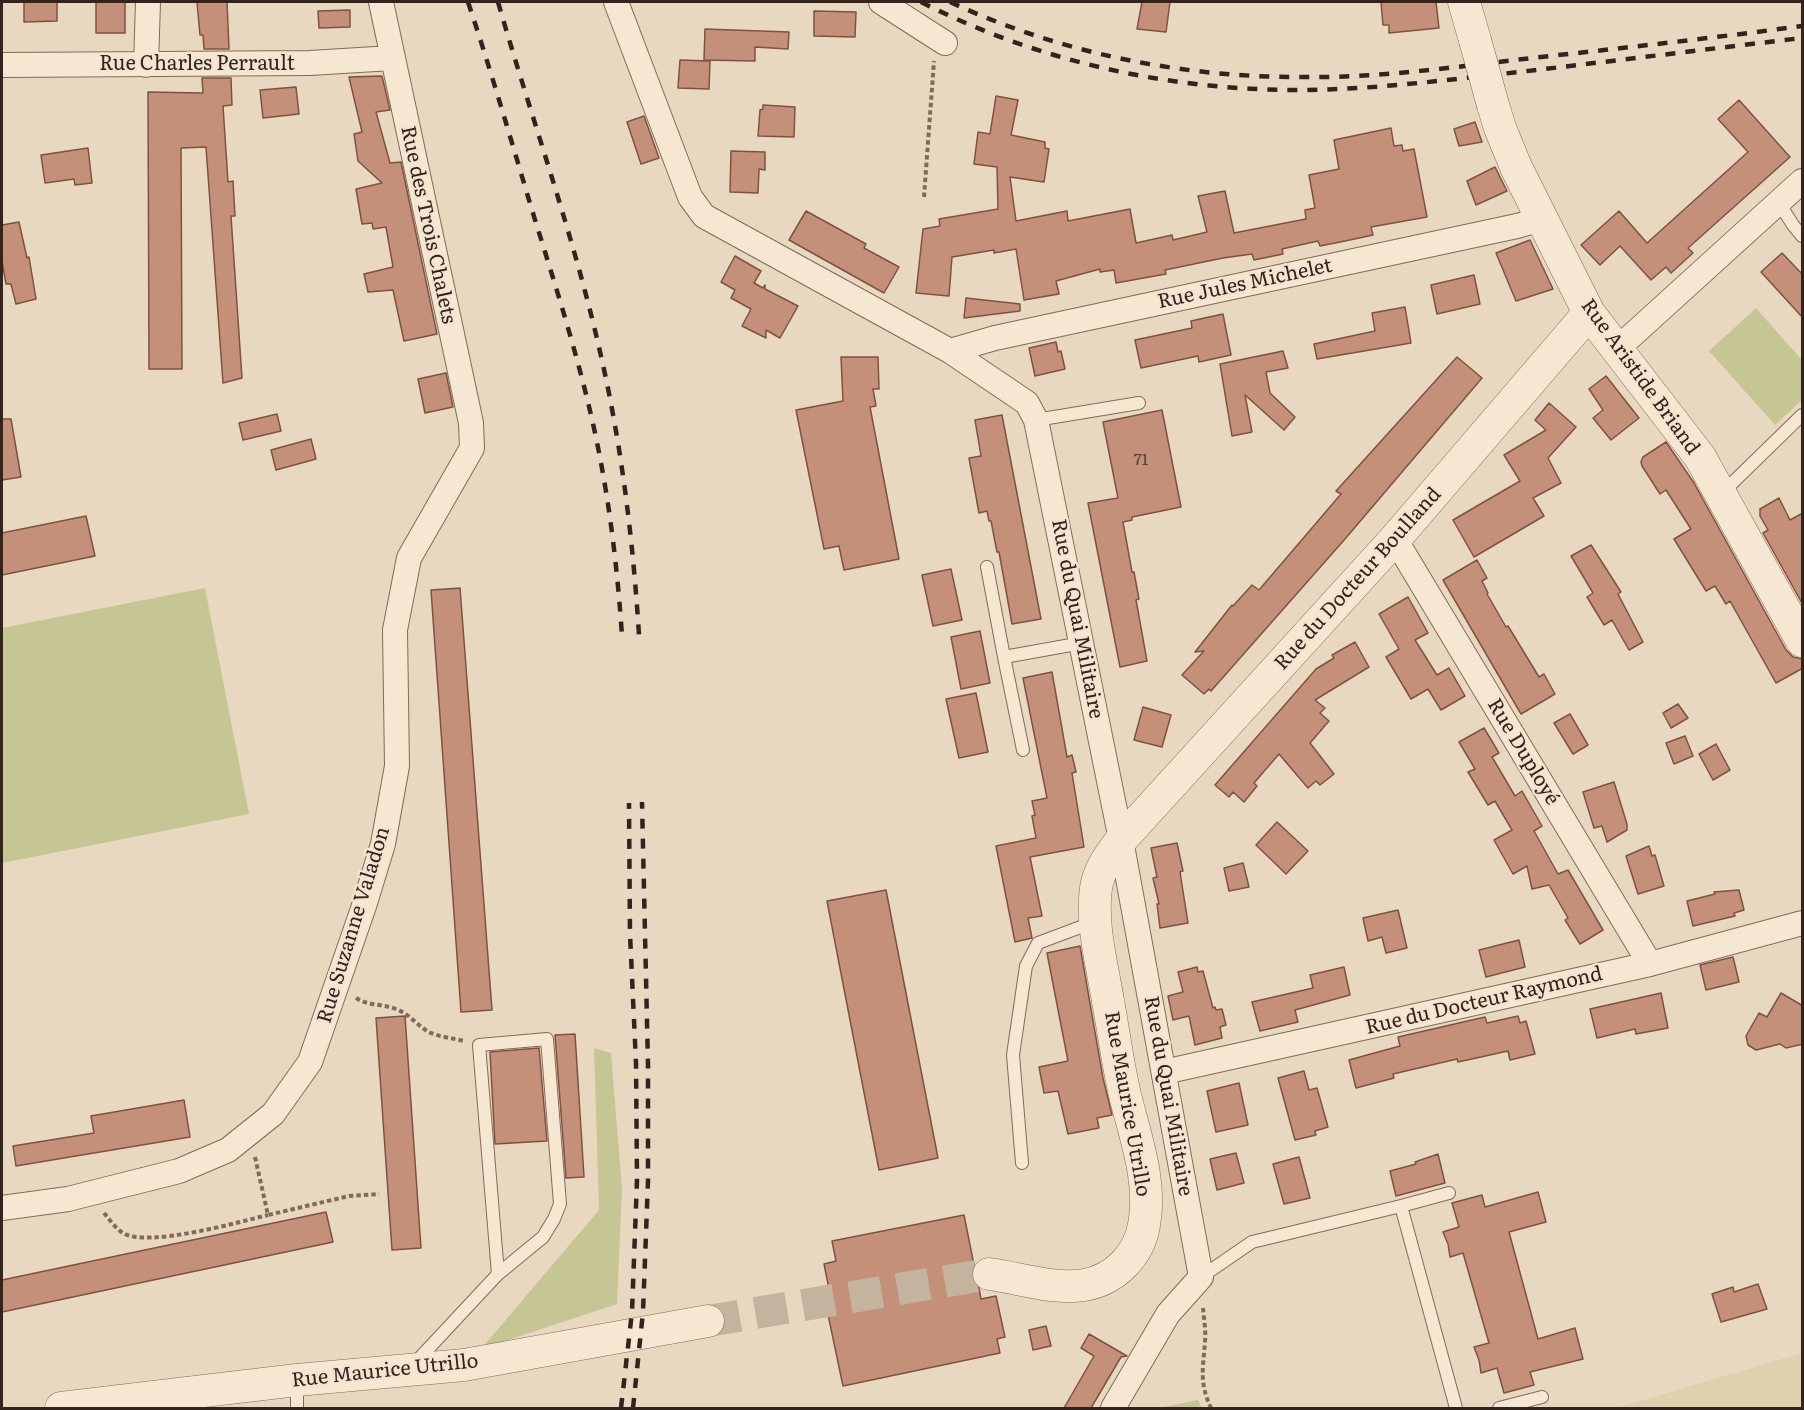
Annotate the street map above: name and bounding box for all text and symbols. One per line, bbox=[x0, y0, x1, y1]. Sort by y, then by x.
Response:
street label: Rue Charles Perrault bbox=[99, 52, 295, 76]
street label: Rue des Trois Chalets bbox=[395, 124, 461, 326]
street label: Rue Jules Michelet bbox=[1156, 254, 1334, 314]
street label: Rue Aristide Briand bbox=[1576, 295, 1704, 459]
house number: 71 bbox=[1134, 450, 1148, 470]
street label: Rue du Docteur Boulland bbox=[1270, 483, 1446, 675]
street label: Rue du Quai Militaire bbox=[1046, 517, 1108, 721]
street label: Rue Duployé bbox=[1482, 694, 1564, 810]
street label: Rue Suzanne Valadon bbox=[313, 824, 395, 1026]
street label: Rue du Docteur Raymond bbox=[1363, 962, 1605, 1040]
street label: Rue du Quai Militaire bbox=[1139, 994, 1197, 1198]
street label: Rue Maurice Utrillo bbox=[1099, 1009, 1155, 1199]
street label: Rue Maurice Utrillo bbox=[290, 1349, 480, 1393]

